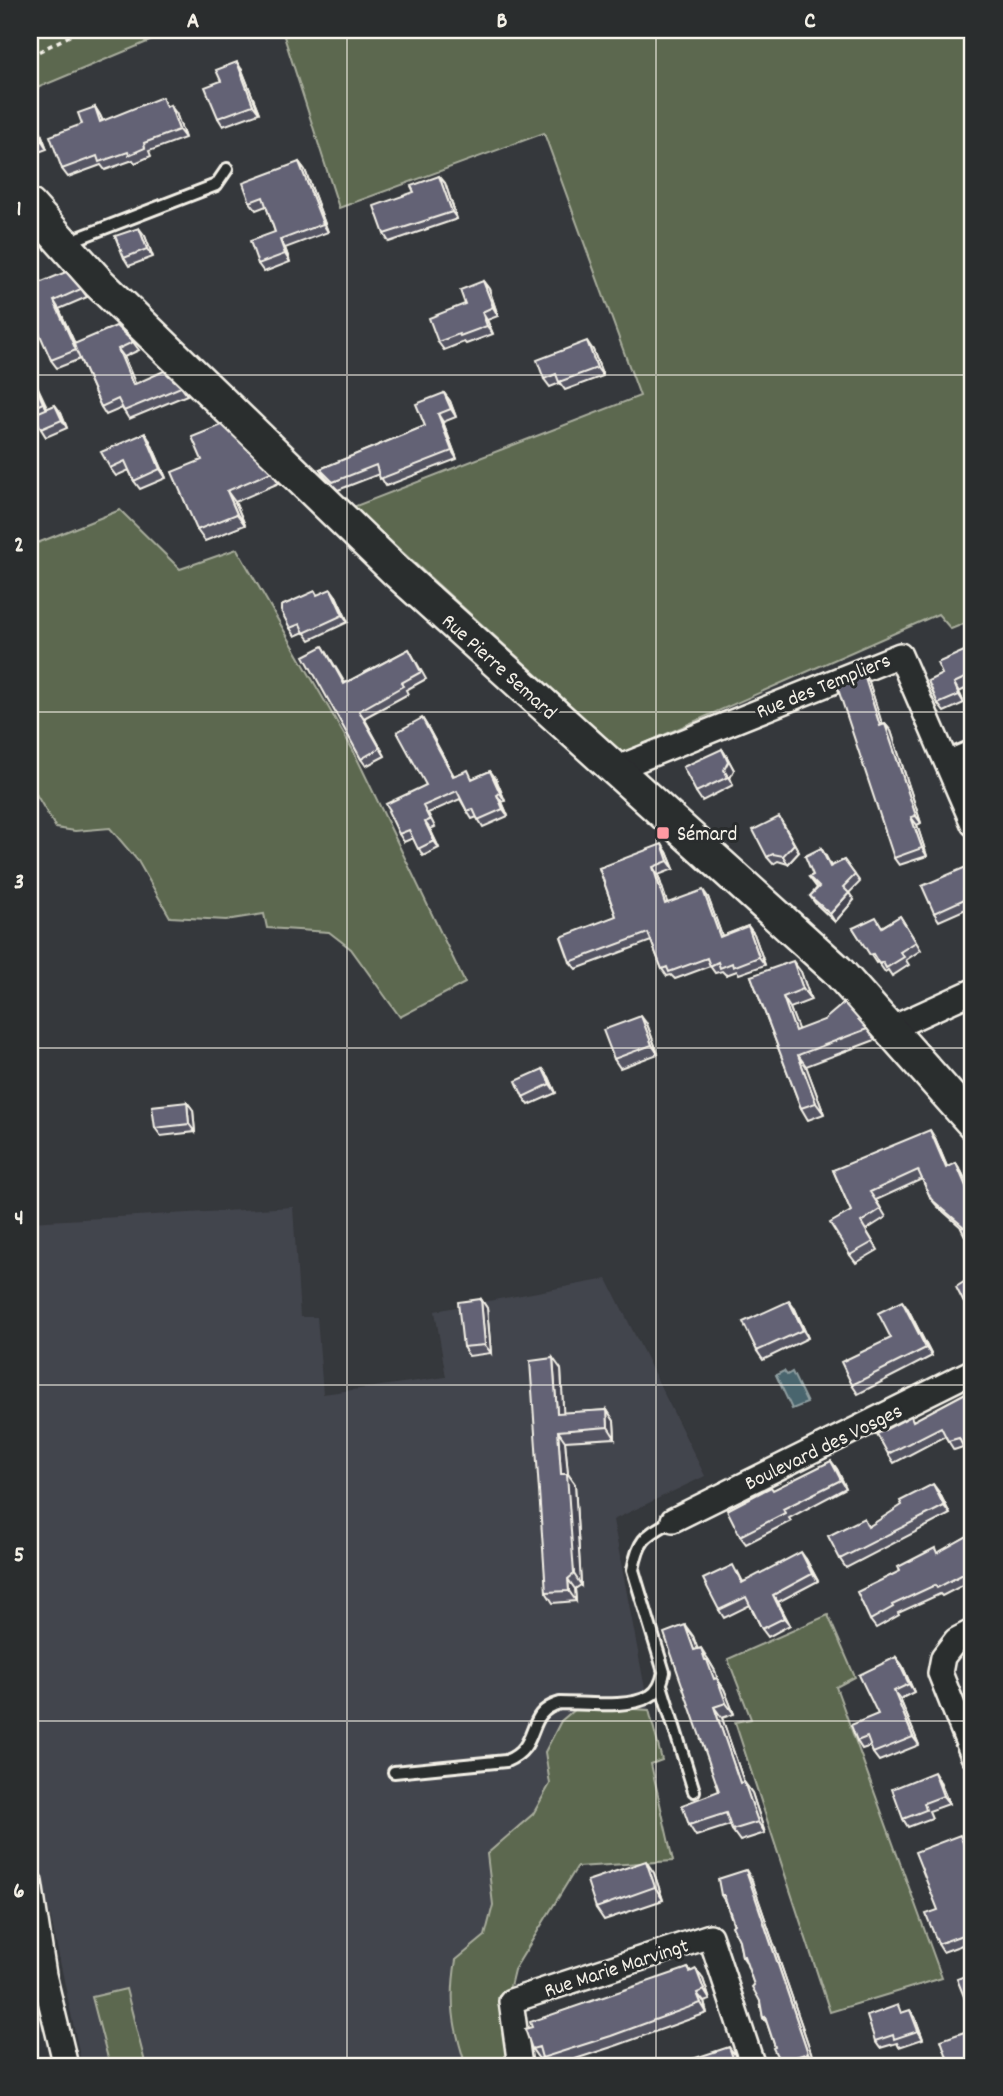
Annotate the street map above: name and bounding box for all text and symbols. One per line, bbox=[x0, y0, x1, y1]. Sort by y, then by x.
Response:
text: A bbox=[187, 6, 199, 39]
text: B bbox=[497, 6, 508, 39]
text: C bbox=[804, 6, 816, 39]
text: 1 bbox=[16, 194, 22, 227]
text: 2 bbox=[14, 530, 24, 563]
street label: Rue Pierre Semard bbox=[434, 608, 562, 728]
street label: Rue des Templiers bbox=[752, 647, 896, 728]
place label: Sémard bbox=[677, 821, 737, 851]
marker: Sémard bbox=[655, 825, 671, 841]
text: 3 bbox=[14, 867, 24, 900]
text: 4 bbox=[14, 1203, 24, 1236]
street label: Boulevard des Vosges bbox=[740, 1398, 908, 1500]
text: 5 bbox=[14, 1540, 24, 1573]
text: 6 bbox=[13, 1876, 25, 1909]
street label: Rue Marie Marvingt bbox=[541, 1932, 693, 2007]

